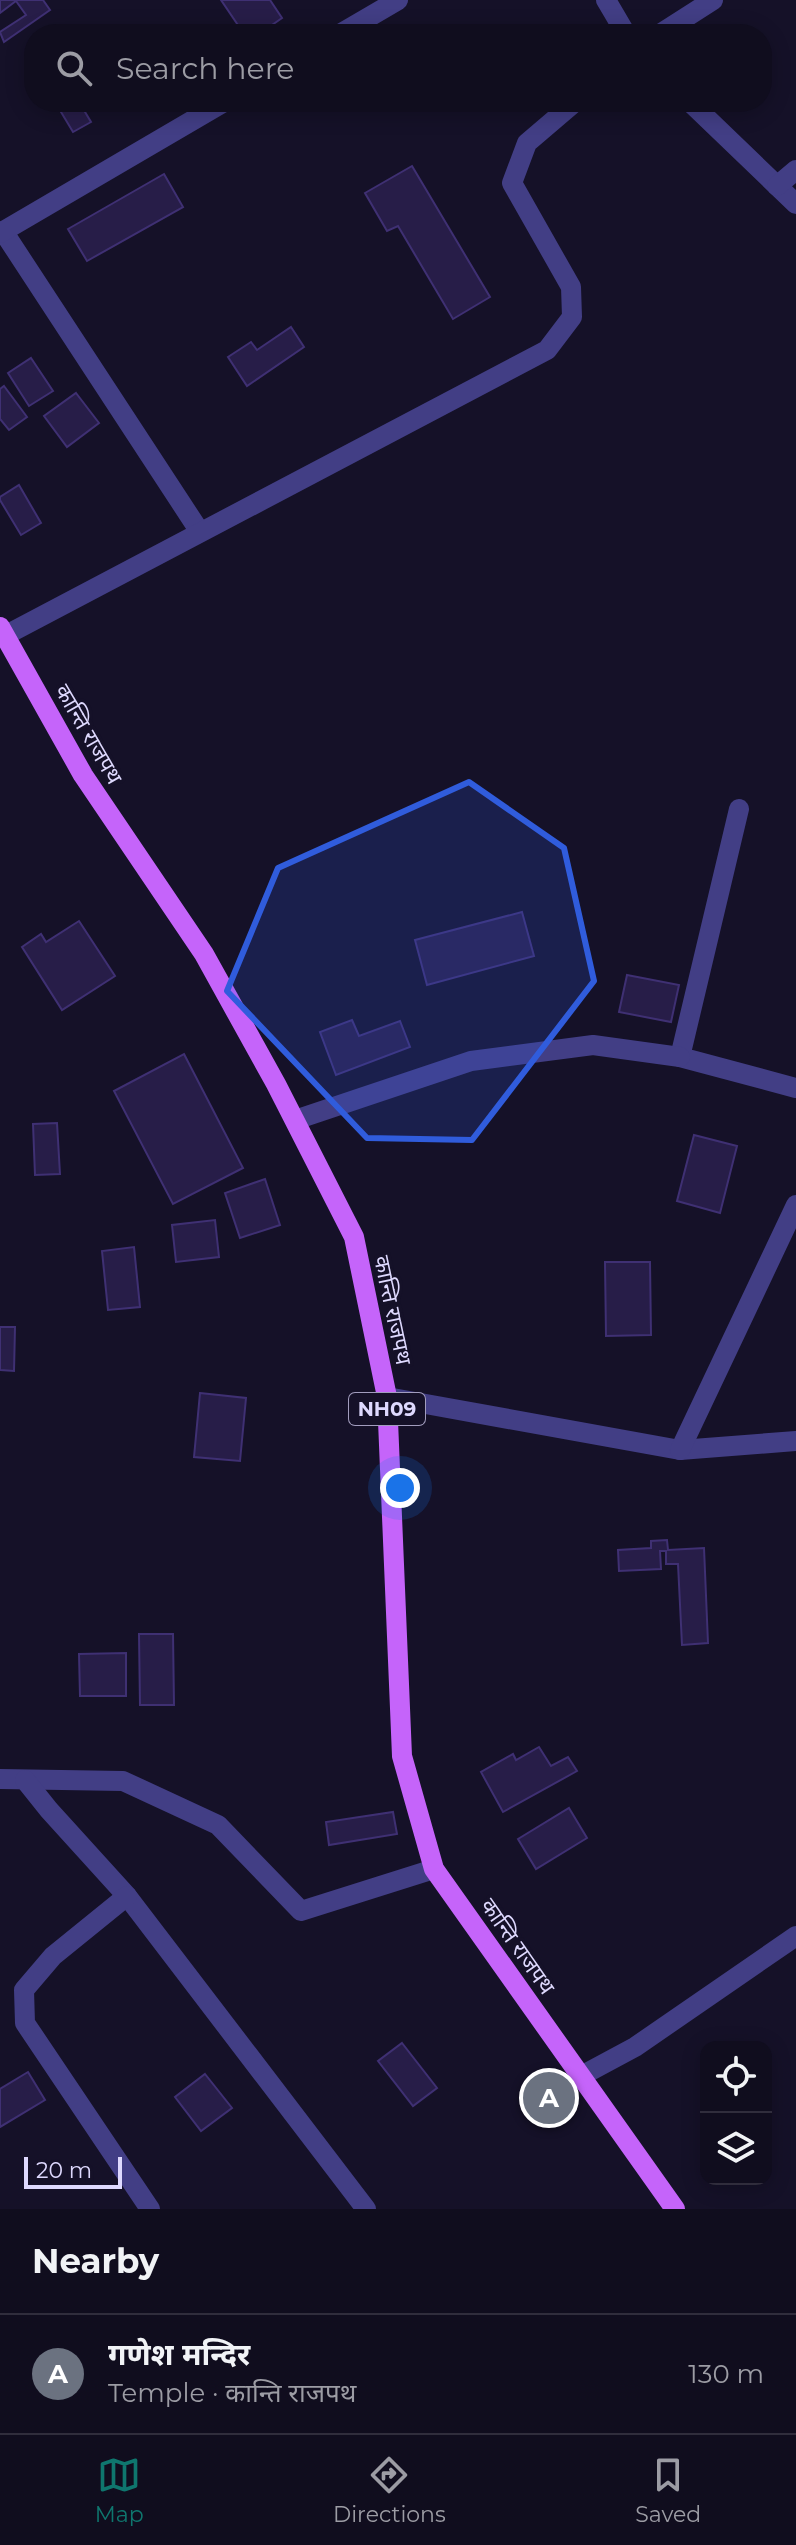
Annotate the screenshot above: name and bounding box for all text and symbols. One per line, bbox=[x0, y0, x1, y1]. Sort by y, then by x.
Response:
search box bbox=[24, 24, 772, 112]
icon: search bbox=[52, 46, 96, 90]
text: Search here bbox=[116, 50, 294, 87]
street label: कान्ति राजपथ bbox=[49, 679, 128, 790]
street label: कान्ति राजपथ bbox=[368, 1253, 417, 1368]
road number: NH09 bbox=[349, 1393, 425, 1425]
your location bbox=[380, 1468, 420, 1508]
street label: कान्ति राजपथ bbox=[475, 1893, 561, 2000]
map controls bbox=[700, 2041, 772, 2185]
button: locate bbox=[700, 2041, 772, 2113]
pin: A bbox=[523, 2068, 575, 2128]
button: layers bbox=[700, 2113, 772, 2185]
scale bar bbox=[24, 2153, 122, 2189]
text: 20 m bbox=[36, 2157, 92, 2184]
text: Nearby bbox=[32, 2240, 159, 2282]
text: गणेश मन्दिर bbox=[108, 2336, 250, 2373]
text: A bbox=[48, 2358, 68, 2390]
text: 130 m bbox=[688, 2358, 764, 2390]
text: Temple · कान्ति राजपथ bbox=[108, 2377, 356, 2409]
tab: Map bbox=[95, 2453, 144, 2528]
tab: Directions bbox=[333, 2453, 446, 2528]
tab: Saved bbox=[635, 2453, 701, 2528]

